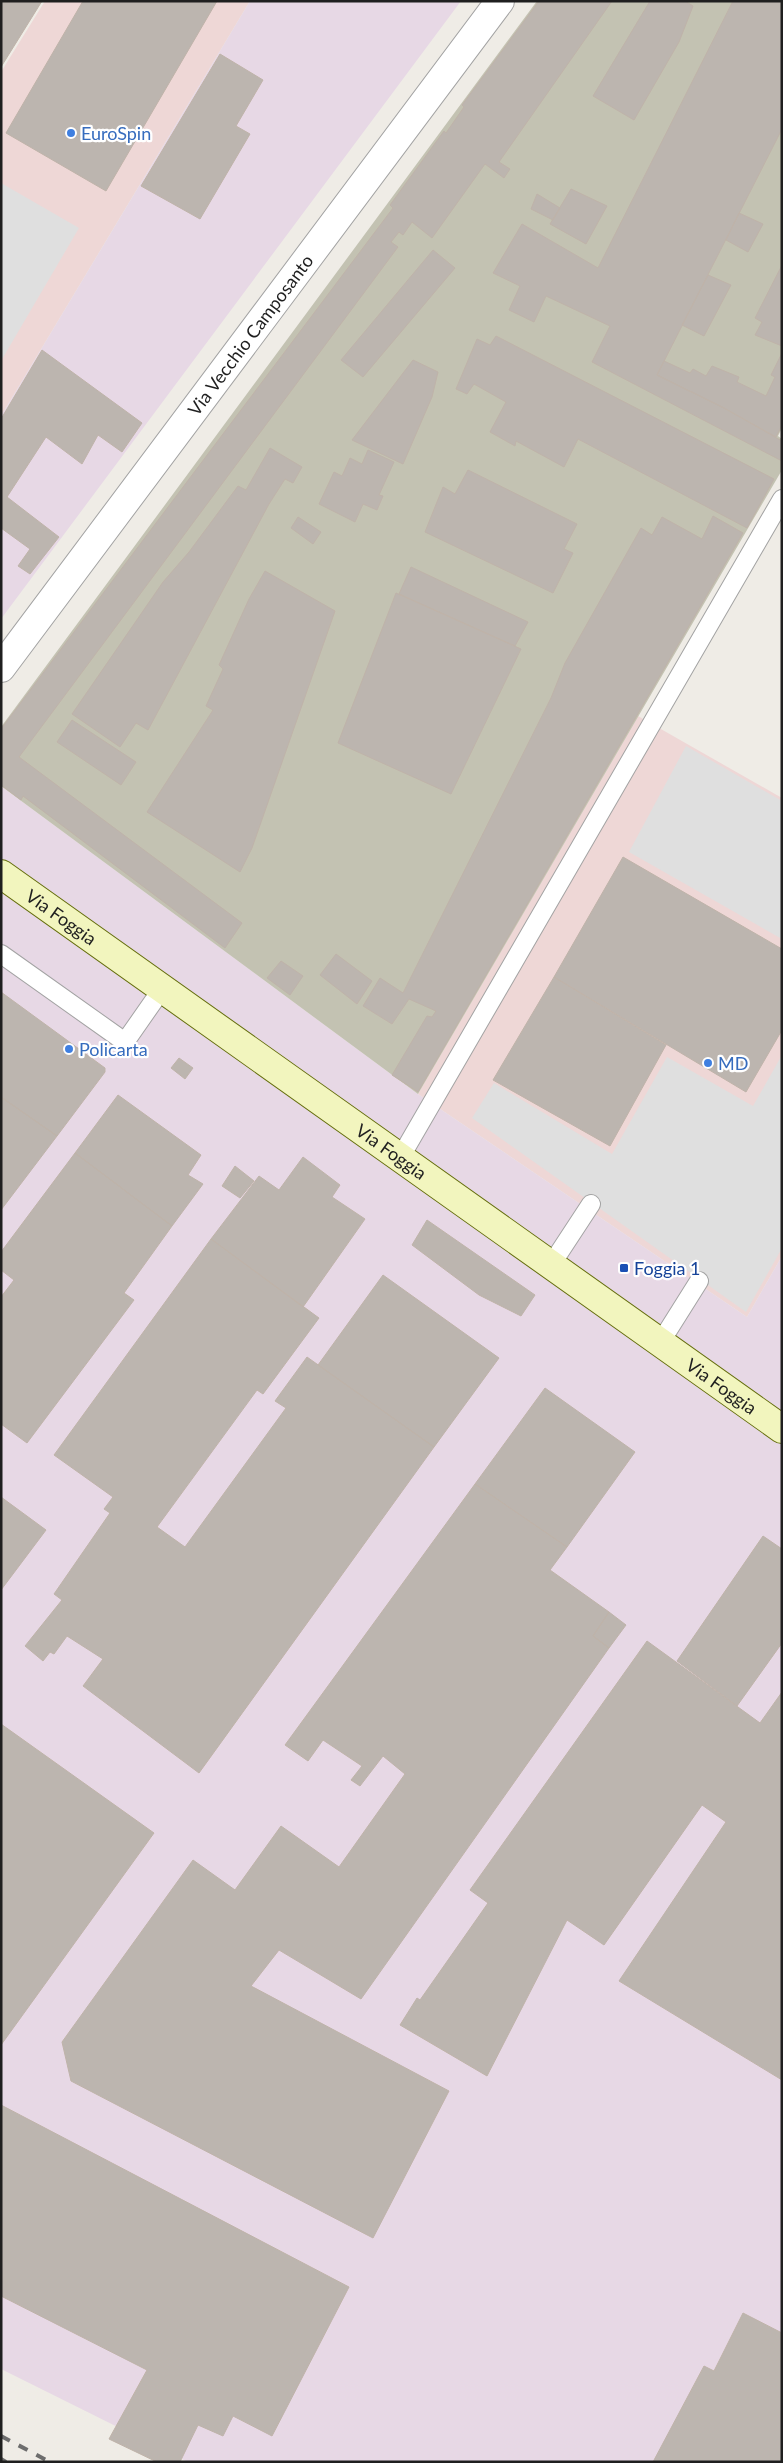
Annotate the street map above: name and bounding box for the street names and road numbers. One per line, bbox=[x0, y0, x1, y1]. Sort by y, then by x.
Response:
street label: Via Vecchio Camposanto bbox=[183, 250, 318, 420]
street label: Via Foggia bbox=[22, 884, 101, 949]
street label: Via Foggia bbox=[352, 1119, 431, 1184]
street label: Via Foggia bbox=[682, 1353, 761, 1419]

